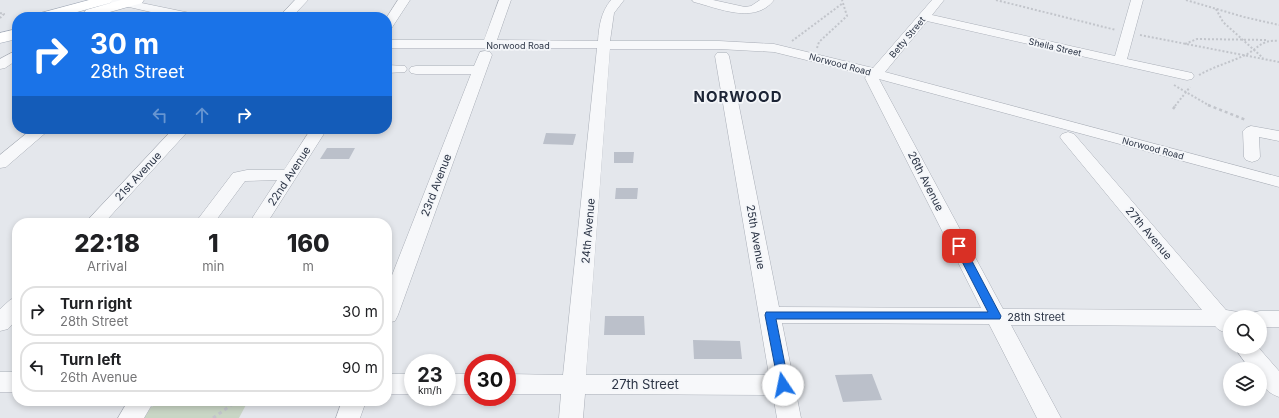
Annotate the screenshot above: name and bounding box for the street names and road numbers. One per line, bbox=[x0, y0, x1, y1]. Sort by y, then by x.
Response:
street label: Betty Street bbox=[887, 14, 927, 60]
street label: Sheila Street bbox=[1028, 36, 1082, 58]
street label: Norwood Road bbox=[486, 40, 550, 51]
street label: Norwood Road bbox=[808, 50, 872, 78]
street label: Norwood Road bbox=[1121, 134, 1185, 162]
street label: 22nd Avenue bbox=[265, 144, 313, 208]
street label: 21st Avenue bbox=[112, 148, 164, 204]
street label: 26th Avenue bbox=[905, 149, 947, 213]
street label: 23rd Avenue bbox=[418, 152, 454, 218]
street label: 24th Avenue bbox=[578, 198, 598, 264]
street label: 25th Avenue bbox=[743, 204, 769, 270]
street label: 27th Avenue bbox=[1123, 204, 1175, 262]
street label: 28th Street bbox=[1007, 310, 1065, 324]
street label: 27th Street bbox=[611, 376, 679, 392]

